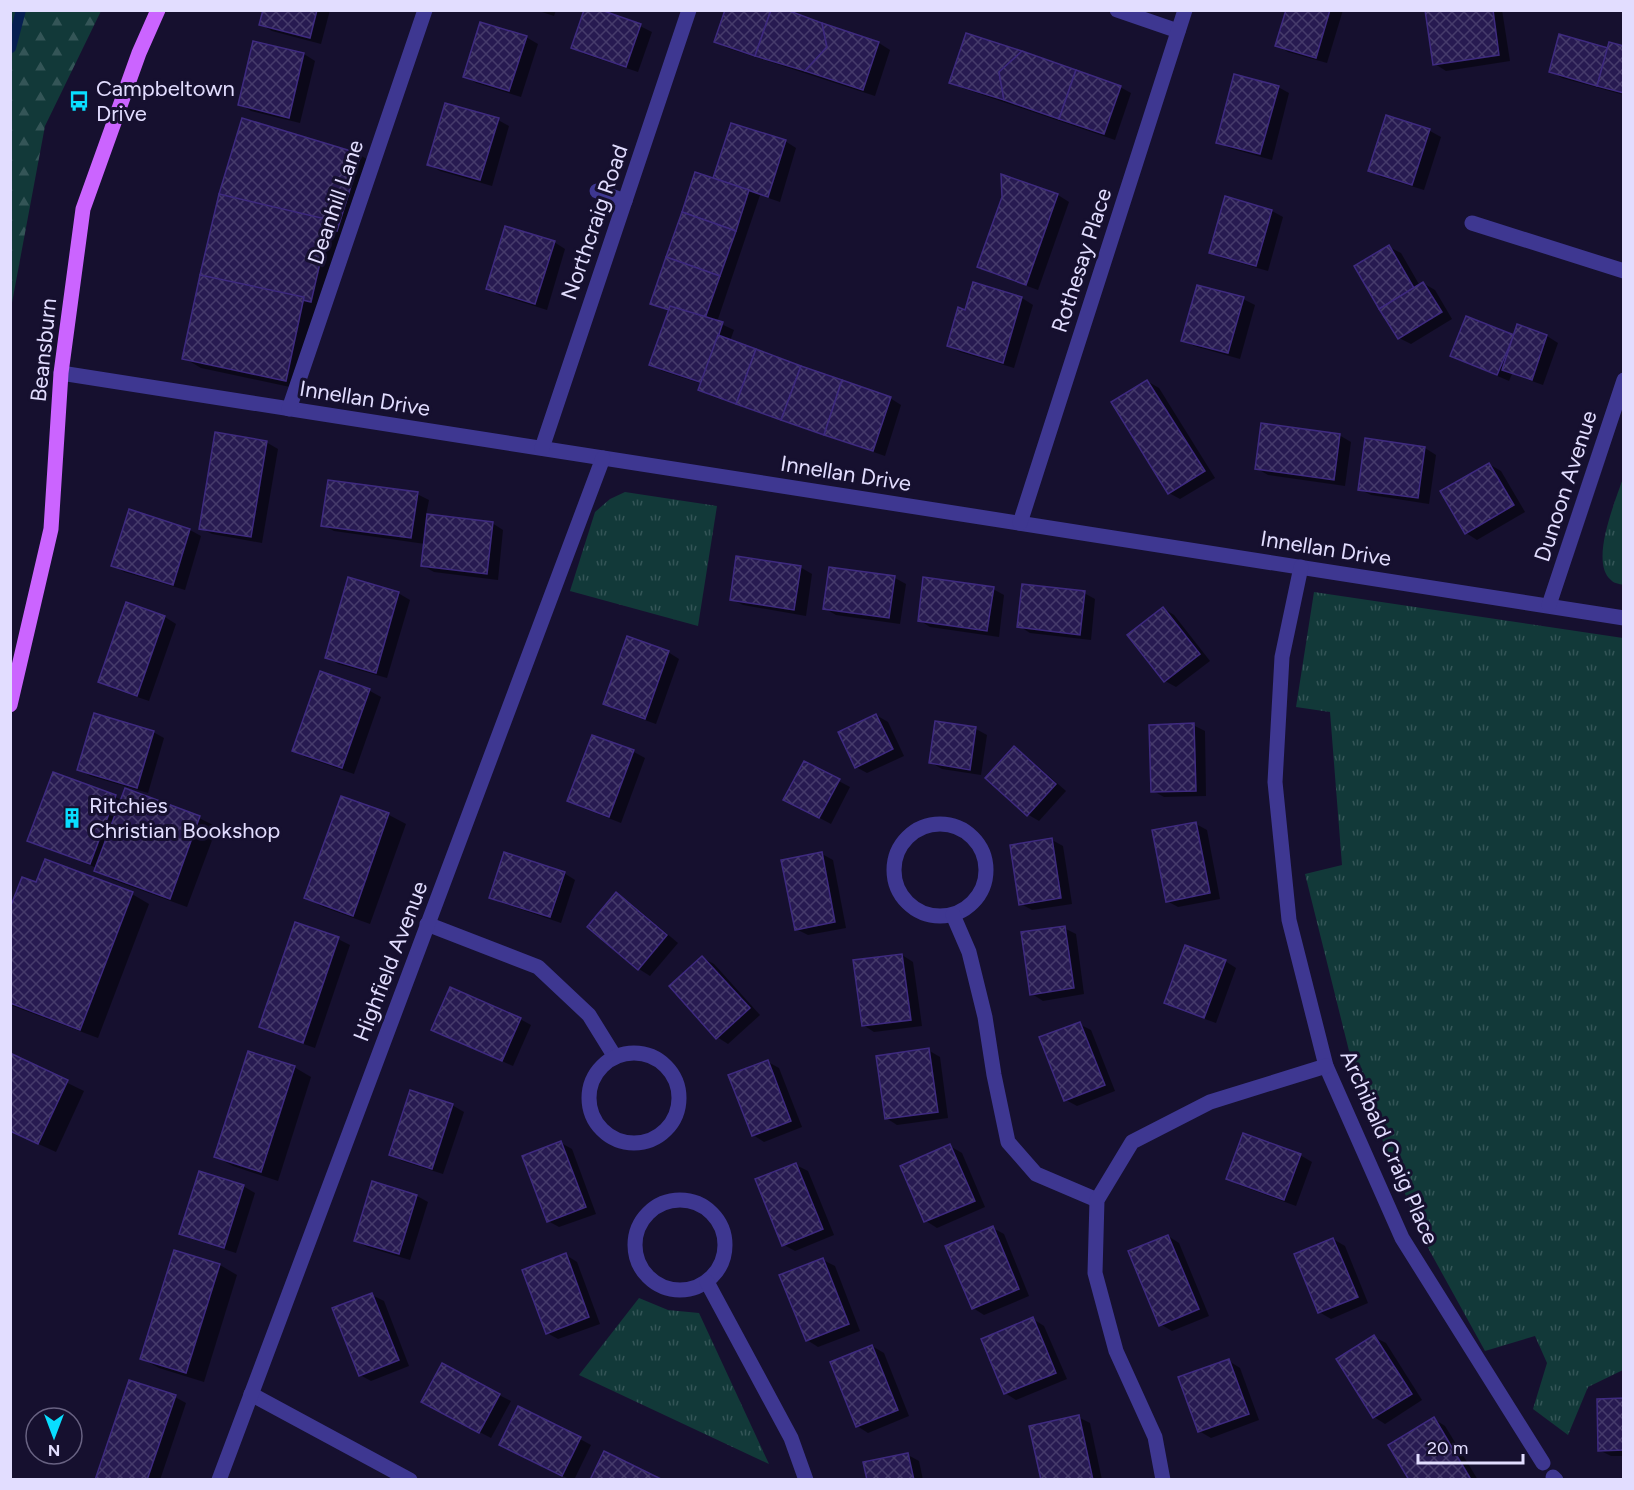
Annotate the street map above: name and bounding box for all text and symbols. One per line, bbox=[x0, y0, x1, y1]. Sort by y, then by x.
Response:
place label: Campbeltown Drive bbox=[96, 75, 235, 127]
bus stop icon: Campbeltown Drive bbox=[67, 89, 91, 113]
street label: Deanhill Lane bbox=[302, 136, 369, 268]
street label: Northcraig Road bbox=[555, 141, 634, 303]
street label: Rothesay Place bbox=[1045, 185, 1118, 336]
street label: Beansburn bbox=[25, 297, 62, 403]
street label: Innellan Drive bbox=[298, 375, 432, 422]
street label: Dunoon Avenue bbox=[1528, 407, 1603, 565]
street label: Innellan Drive bbox=[779, 450, 913, 497]
street label: Innellan Drive bbox=[1259, 525, 1393, 572]
place label: Ritchies Christian Bookshop bbox=[89, 792, 280, 844]
building icon: Ritchies Christian Bookshop bbox=[60, 806, 84, 830]
street label: Highfield Avenue bbox=[347, 877, 433, 1045]
street label: Archibald Craig Place bbox=[1335, 1046, 1444, 1248]
north arrow bbox=[24, 1406, 84, 1466]
scale bar bbox=[1418, 1427, 1523, 1465]
text: 20 m bbox=[1427, 1437, 1468, 1459]
text: N bbox=[48, 1441, 60, 1460]

